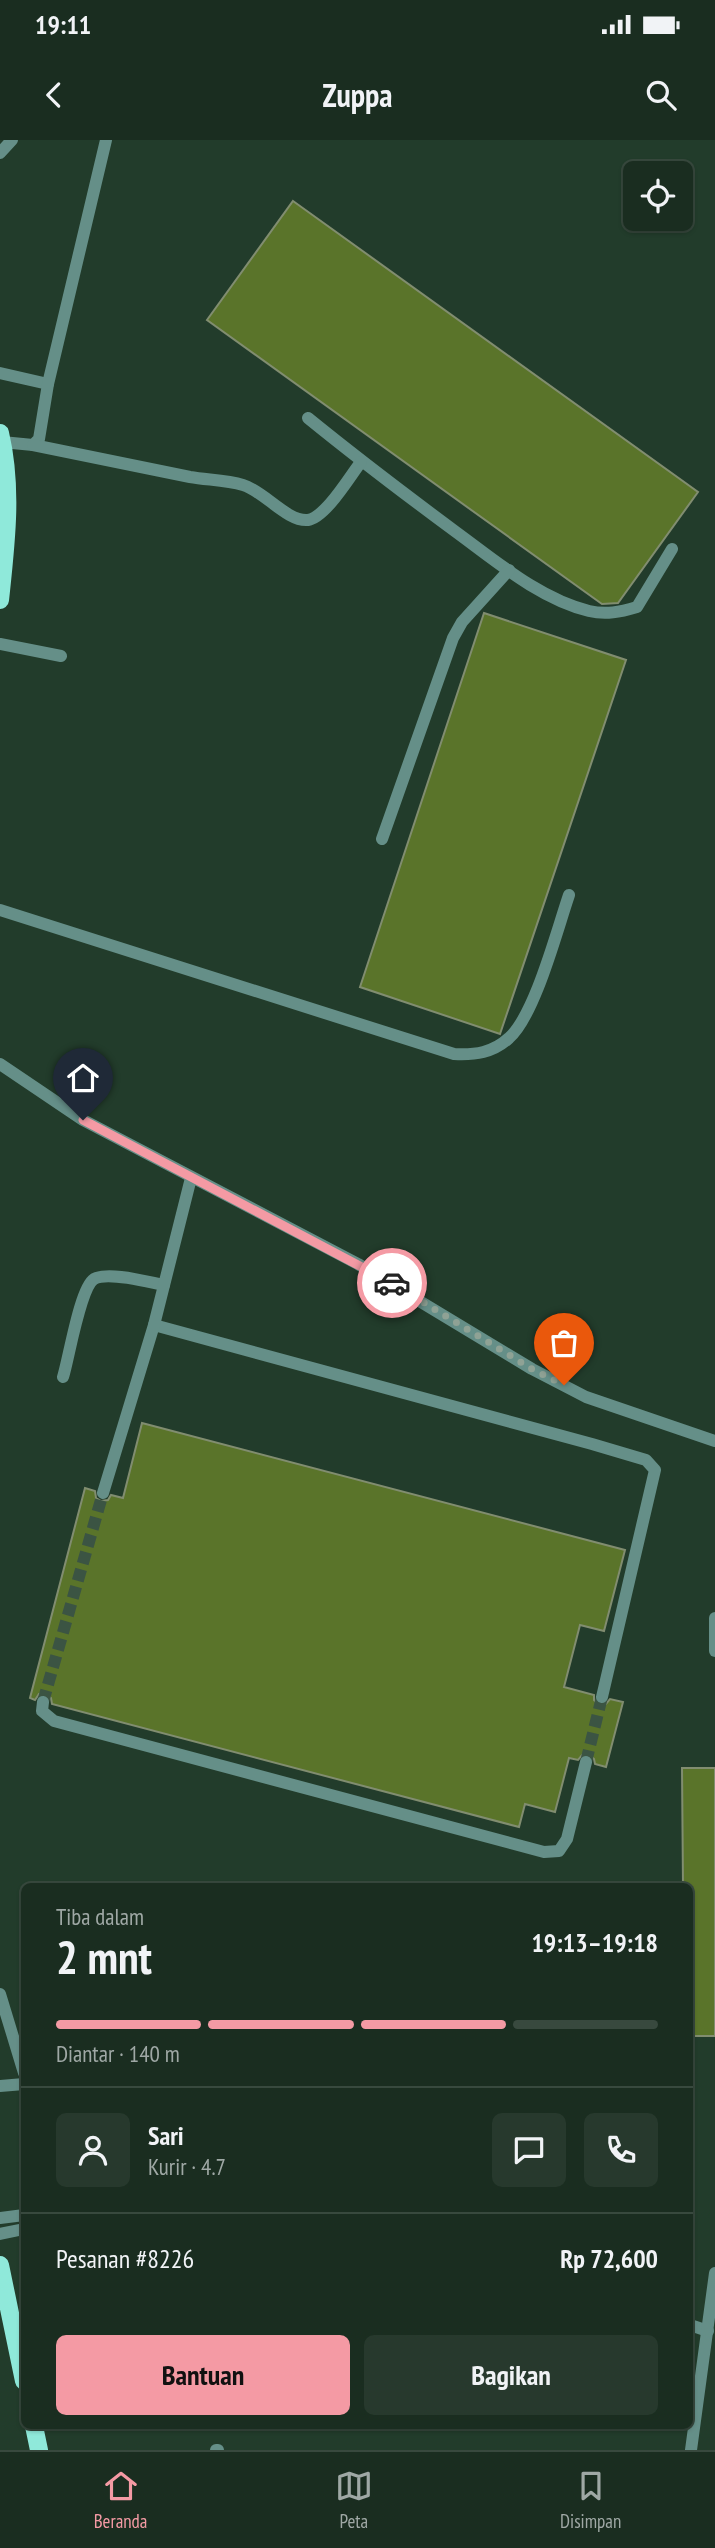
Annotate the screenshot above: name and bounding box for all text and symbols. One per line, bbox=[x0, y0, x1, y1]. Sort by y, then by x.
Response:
text: 19:11 bbox=[35, 8, 91, 41]
text: Zuppa bbox=[322, 74, 393, 116]
icon: back bbox=[35, 76, 73, 114]
icon: search bbox=[642, 76, 680, 114]
map controls bbox=[623, 161, 693, 231]
button: locate bbox=[623, 161, 693, 231]
pin bbox=[53, 1048, 113, 1120]
icon: home bbox=[64, 1059, 102, 1097]
courier bbox=[357, 1248, 427, 1318]
icon: car bbox=[373, 1264, 411, 1302]
pin bbox=[534, 1313, 594, 1385]
icon: bag bbox=[545, 1324, 583, 1362]
text: Tiba dalam bbox=[56, 1902, 144, 1931]
text: 19:13–19:18 bbox=[531, 1926, 658, 1959]
text: 2 mnt bbox=[56, 1927, 152, 1987]
text: Diantar · 140 m bbox=[56, 2039, 180, 2068]
button: person bbox=[56, 2113, 130, 2187]
button: chat bbox=[492, 2113, 566, 2187]
button: phone bbox=[584, 2113, 658, 2187]
text: Sari bbox=[148, 2119, 184, 2152]
text: Kurir · 4.7 bbox=[148, 2152, 226, 2181]
text: Pesanan #8226 bbox=[56, 2242, 194, 2275]
text: Rp 72,600 bbox=[560, 2242, 658, 2275]
button: Bantuan bbox=[56, 2335, 350, 2415]
button: Bagikan bbox=[364, 2335, 658, 2415]
tab: Beranda bbox=[94, 2467, 147, 2533]
tab: Peta bbox=[335, 2467, 373, 2533]
tab: Disimpan bbox=[560, 2467, 621, 2533]

